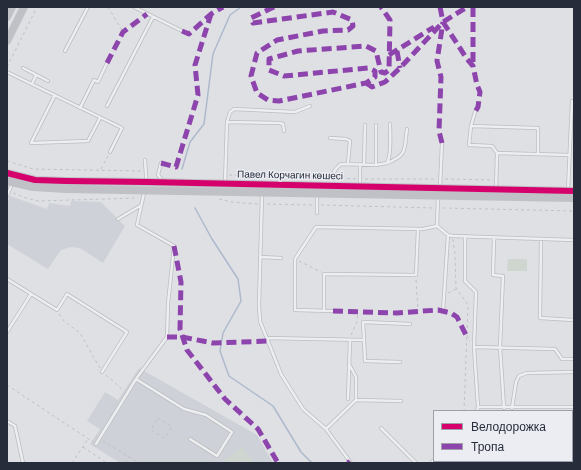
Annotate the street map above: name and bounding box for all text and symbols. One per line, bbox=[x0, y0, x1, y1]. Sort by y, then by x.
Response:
street label: Павел Корчагин көшесі bbox=[237, 168, 343, 182]
legend bbox=[433, 410, 573, 462]
text: Велодорожка bbox=[471, 419, 546, 433]
text: Тропа bbox=[471, 439, 504, 453]

